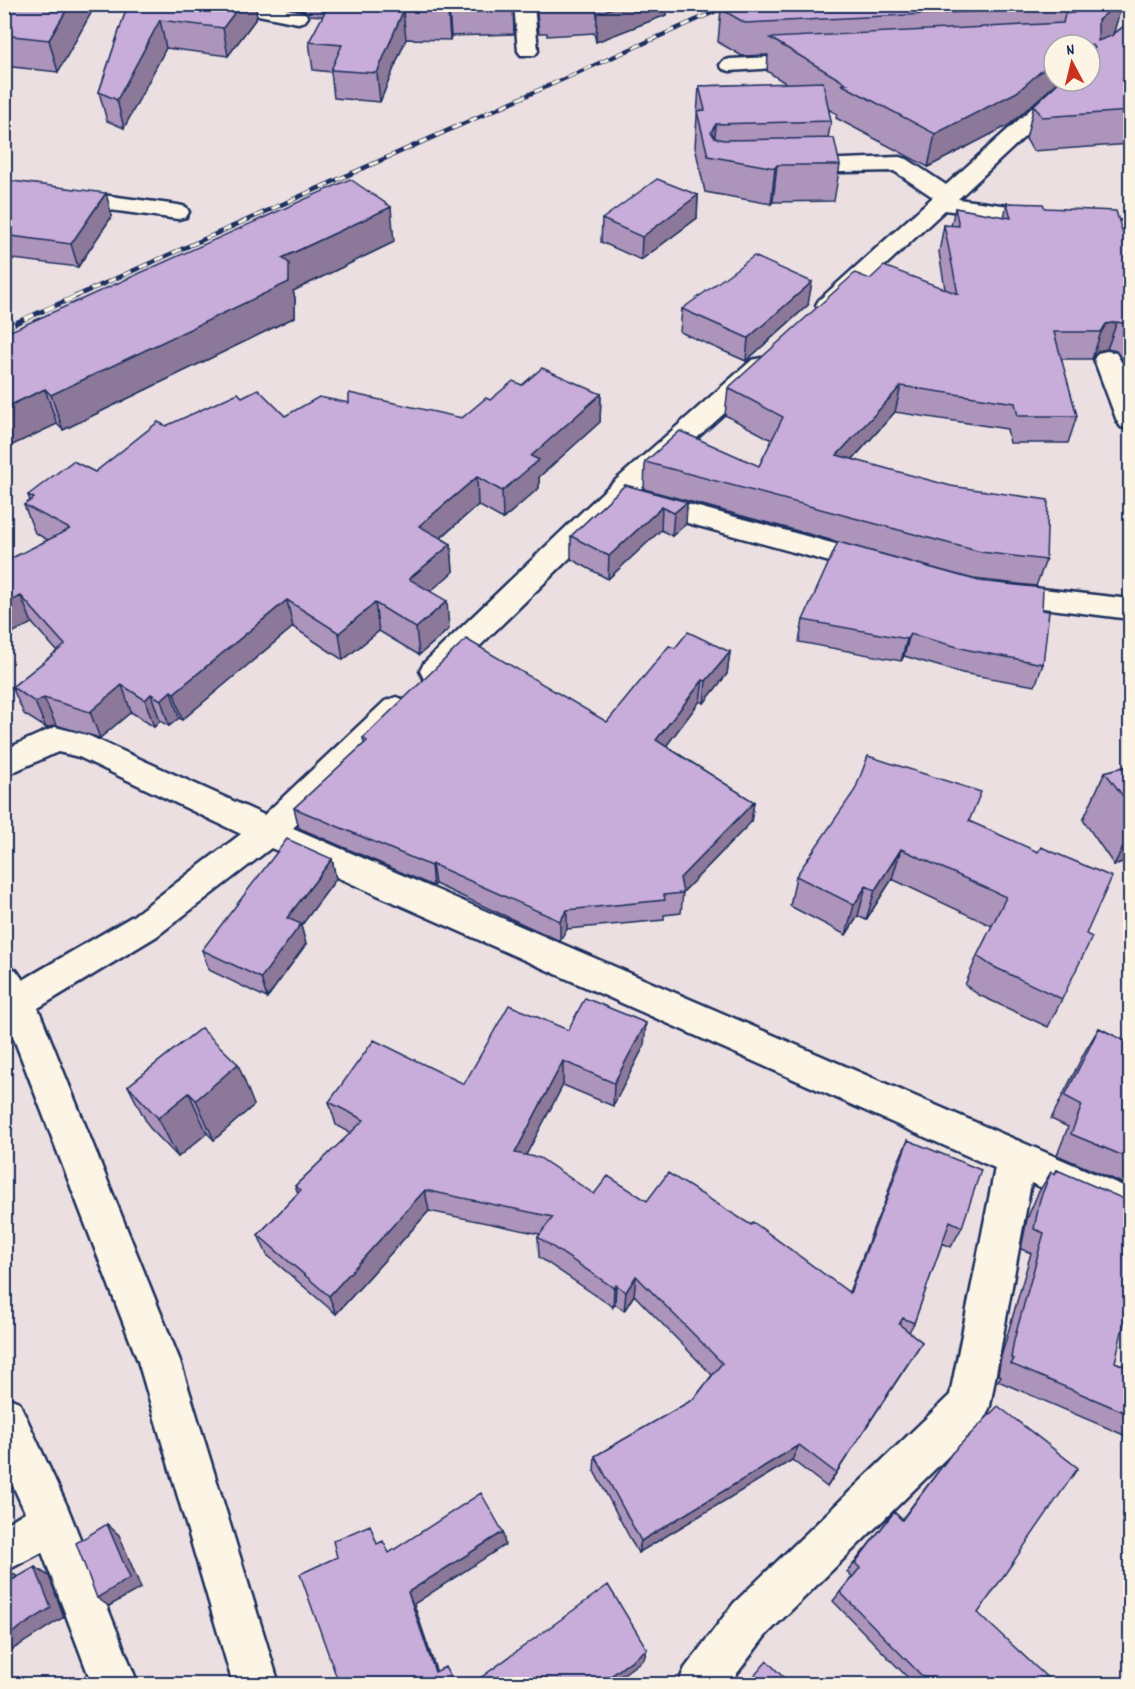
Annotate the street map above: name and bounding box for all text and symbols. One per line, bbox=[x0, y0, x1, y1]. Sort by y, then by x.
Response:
north arrow bbox=[1042, 33, 1102, 93]
text: N bbox=[1065, 39, 1076, 62]

